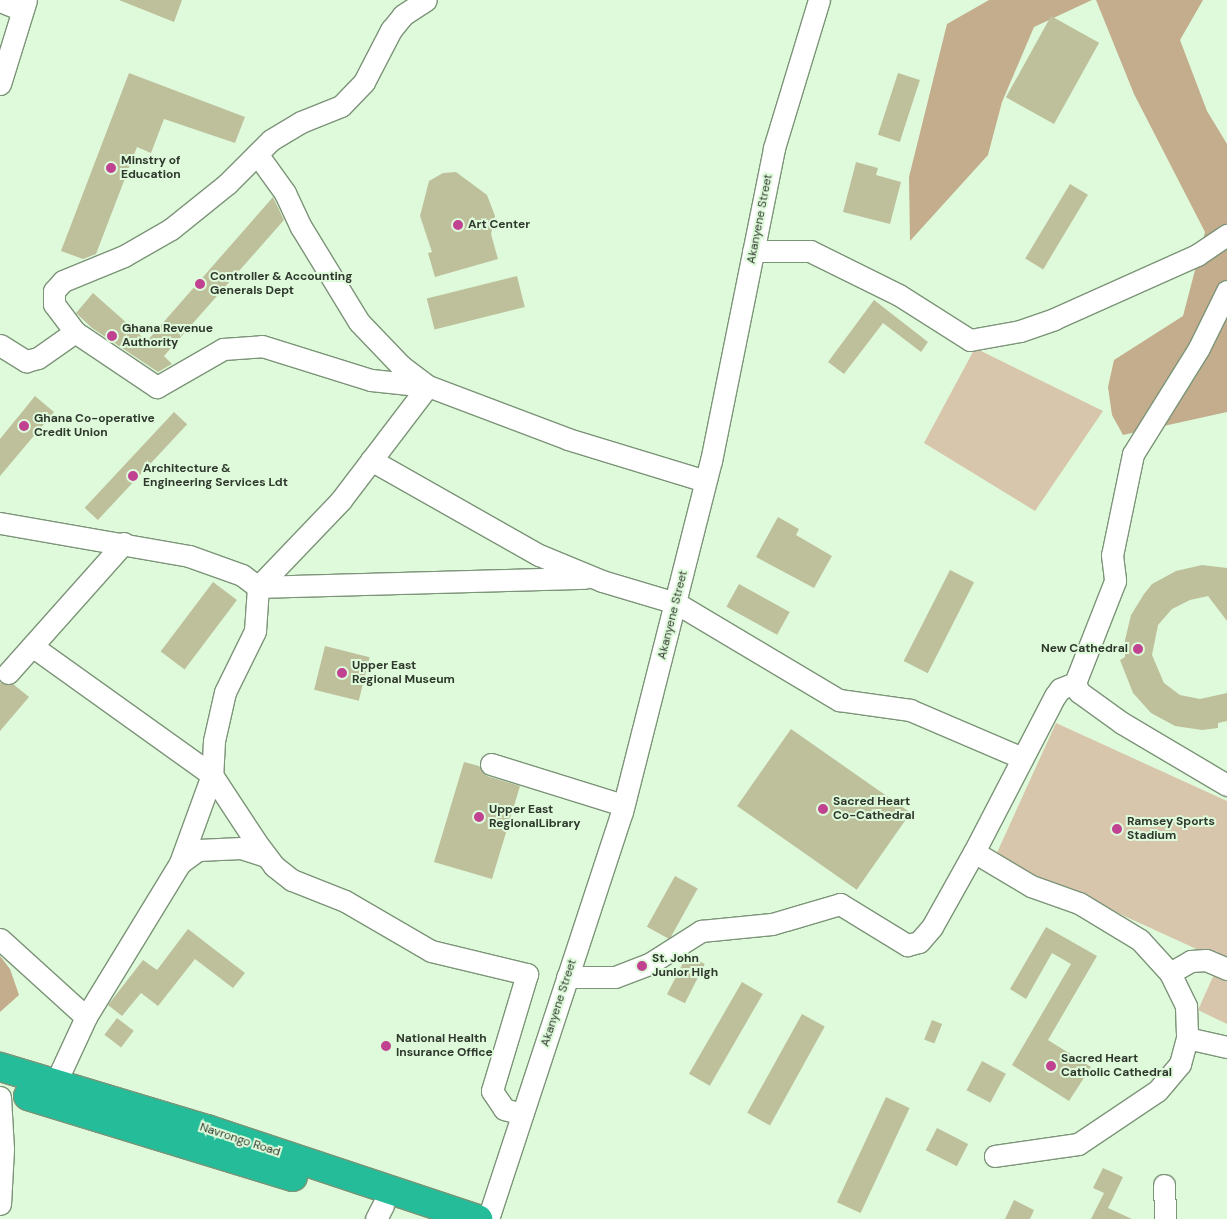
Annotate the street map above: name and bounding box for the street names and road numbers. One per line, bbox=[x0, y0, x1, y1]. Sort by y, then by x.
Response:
street label: Akanyene Street bbox=[744, 173, 776, 265]
street label: Akanyene Street bbox=[655, 569, 691, 661]
street label: Akanyene Street bbox=[538, 957, 580, 1049]
street label: Navrongo Road bbox=[198, 1120, 282, 1160]

